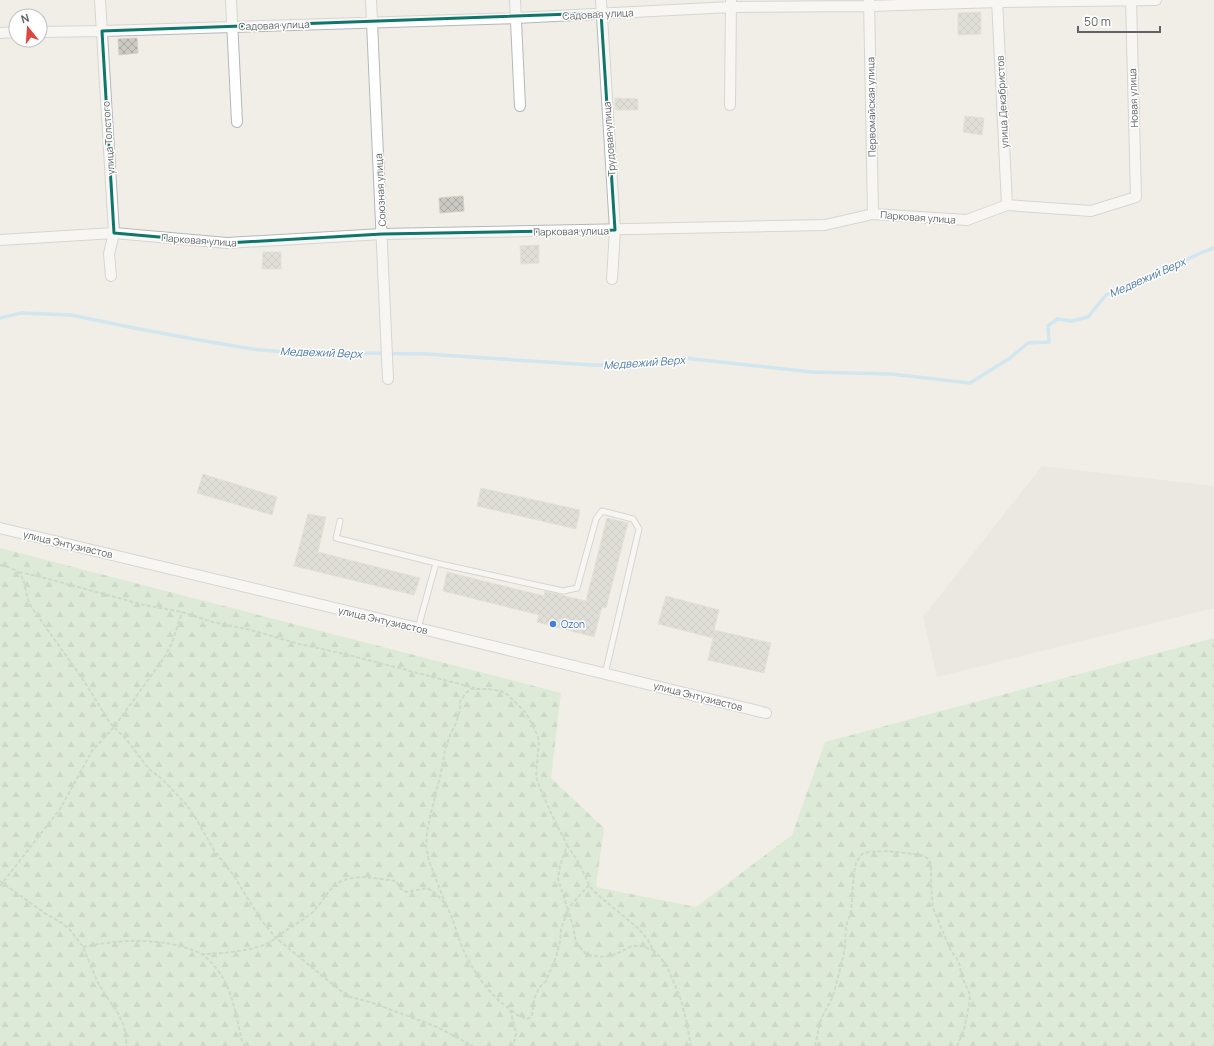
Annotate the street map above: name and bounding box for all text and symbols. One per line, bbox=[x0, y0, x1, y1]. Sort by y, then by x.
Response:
street label: Садовая улица bbox=[562, 5, 634, 23]
north arrow bbox=[8, 8, 48, 48]
scale bar bbox=[1078, 8, 1160, 34]
text: N bbox=[19, 10, 31, 26]
text: 50 m bbox=[1084, 13, 1111, 30]
street label: Садовая улица bbox=[238, 17, 310, 33]
street label: улица Декабристов bbox=[993, 55, 1011, 149]
street label: Первомайская улица bbox=[863, 57, 879, 157]
street label: Новая улица bbox=[1125, 68, 1141, 128]
street label: улица Толстого bbox=[98, 101, 118, 175]
street label: Трудовая улица bbox=[599, 101, 619, 177]
street label: Союзная улица bbox=[371, 153, 389, 227]
street label: Парковая улица bbox=[880, 207, 956, 227]
street label: Парковая улица bbox=[533, 223, 609, 239]
street label: Парковая улица bbox=[161, 230, 237, 250]
water label: Медвежий Верх bbox=[1106, 253, 1190, 301]
water label: Медвежий Верх bbox=[280, 343, 364, 361]
water label: Медвежий Верх bbox=[603, 352, 688, 372]
street label: улица Энтузиастов bbox=[22, 527, 115, 561]
street label: улица Энтузиастов bbox=[337, 603, 430, 637]
place label: Ozon bbox=[561, 617, 585, 631]
marker: Ozon bbox=[548, 619, 558, 629]
street label: улица Энтузиастов bbox=[652, 678, 745, 714]

